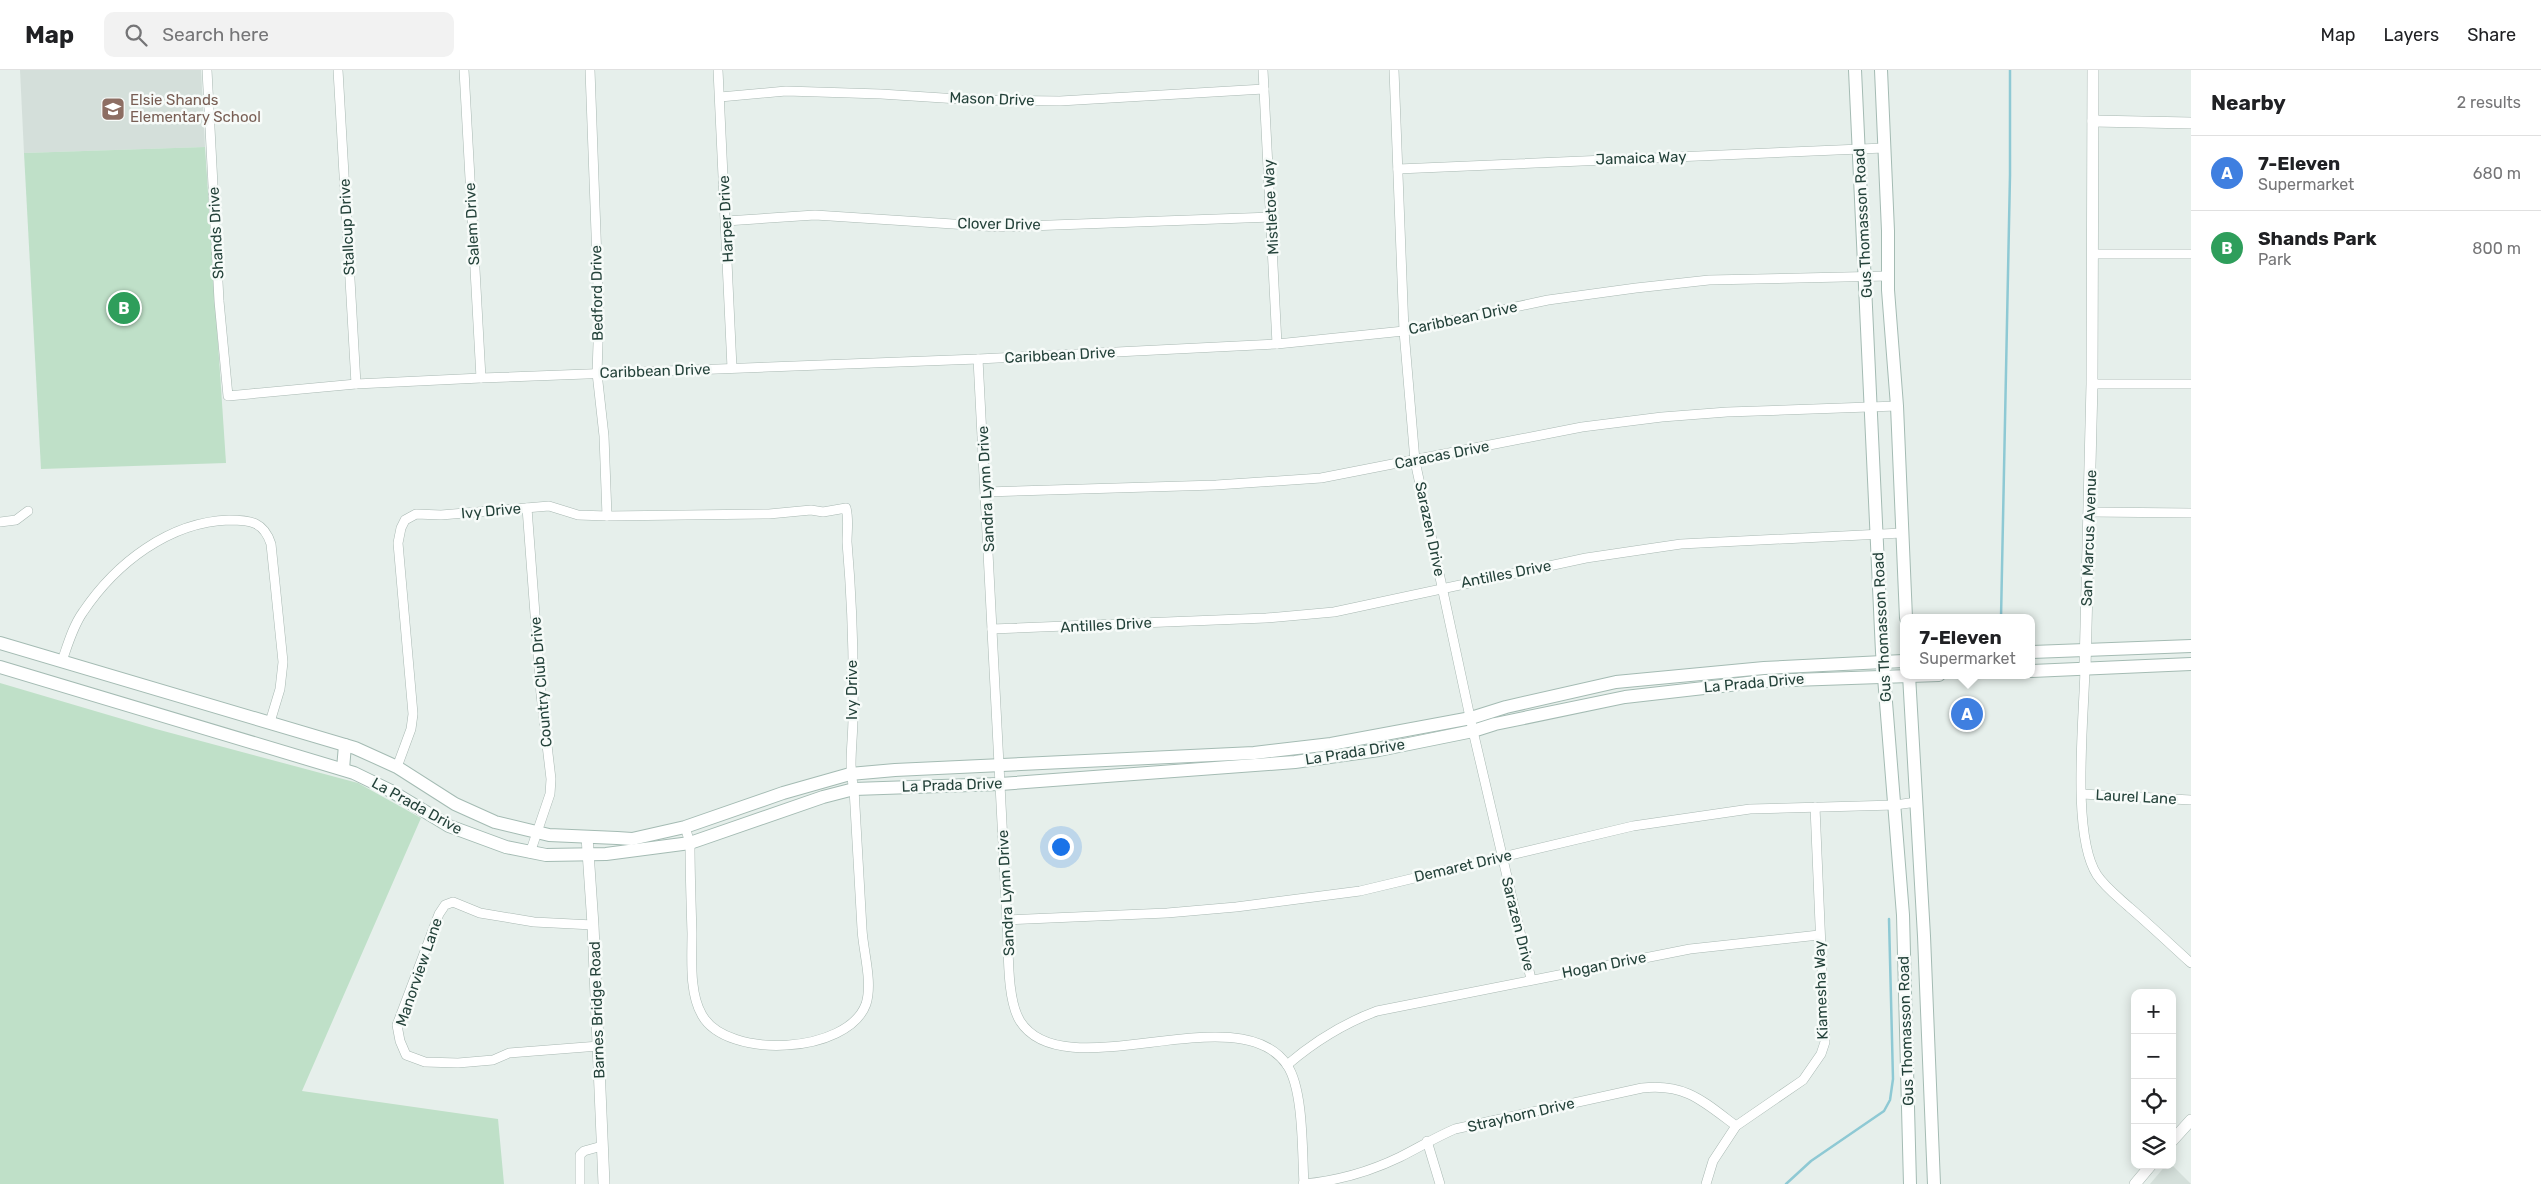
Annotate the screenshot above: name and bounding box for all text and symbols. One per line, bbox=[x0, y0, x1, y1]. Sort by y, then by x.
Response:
search box bbox=[104, 12, 454, 57]
text: Map bbox=[25, 21, 74, 49]
icon: search bbox=[122, 21, 150, 49]
text: Search here bbox=[162, 23, 269, 46]
text: Map bbox=[2321, 24, 2356, 46]
text: Layers bbox=[2384, 24, 2439, 46]
text: Share bbox=[2467, 24, 2516, 46]
street label: Mason Drive bbox=[949, 89, 1035, 109]
text: Nearby bbox=[2211, 90, 2286, 115]
place label: Elsie Shands Elementary School bbox=[130, 91, 261, 126]
text: 2 results bbox=[2457, 93, 2521, 112]
school or university icon: Elsie Shands Elementary School bbox=[100, 96, 126, 122]
street label: Jamaica Way bbox=[1595, 147, 1687, 169]
street label: Gus Thomasson Road bbox=[1850, 148, 1876, 298]
text: 7-Eleven bbox=[2258, 152, 2340, 175]
street label: Mistletoe Way bbox=[1260, 159, 1282, 255]
text: A bbox=[2221, 164, 2233, 183]
text: 680 m bbox=[2473, 164, 2521, 183]
street label: Harper Drive bbox=[715, 175, 737, 263]
text: Supermarket bbox=[2258, 175, 2354, 194]
street label: Stallcup Drive bbox=[335, 178, 359, 276]
street label: Salem Drive bbox=[461, 182, 483, 266]
street label: Shands Drive bbox=[205, 186, 227, 280]
street label: Clover Drive bbox=[957, 214, 1041, 234]
text: Shands Park bbox=[2258, 227, 2377, 250]
text: B bbox=[2221, 239, 2233, 258]
text: 800 m bbox=[2472, 239, 2521, 258]
street label: Bedford Drive bbox=[587, 245, 607, 341]
text: Park bbox=[2258, 250, 2291, 269]
pin: B bbox=[108, 289, 140, 327]
street label: Caribbean Drive bbox=[1407, 298, 1519, 338]
street label: Caribbean Drive bbox=[1004, 343, 1116, 367]
street label: Caribbean Drive bbox=[599, 360, 711, 382]
street label: Sandra Lynn Drive bbox=[974, 425, 998, 553]
street label: Caracas Drive bbox=[1393, 437, 1491, 473]
street label: San Marcus Avenue bbox=[2078, 469, 2100, 607]
street label: Sarazen Drive bbox=[1411, 480, 1449, 578]
street label: Ivy Drive bbox=[460, 499, 522, 523]
street label: Gus Thomasson Road bbox=[1869, 552, 1895, 702]
street label: Antilles Drive bbox=[1459, 556, 1553, 592]
street label: Antilles Drive bbox=[1060, 614, 1152, 636]
popup bbox=[1900, 614, 2035, 679]
street label: Country Club Drive bbox=[526, 616, 556, 748]
text: 7-Eleven bbox=[1919, 626, 2002, 649]
text: Supermarket bbox=[1919, 649, 2016, 668]
street label: Ivy Drive bbox=[843, 660, 861, 720]
street label: La Prada Drive bbox=[1703, 670, 1805, 696]
pin: A bbox=[1951, 695, 1983, 733]
street label: La Prada Drive bbox=[1304, 735, 1406, 769]
street label: La Prada Drive bbox=[369, 774, 465, 838]
street label: La Prada Drive bbox=[901, 774, 1003, 796]
street label: Laurel Lane bbox=[2095, 786, 2177, 808]
street label: Sandra Lynn Drive bbox=[994, 829, 1018, 957]
your location bbox=[1048, 834, 1074, 860]
street label: Demaret Drive bbox=[1412, 846, 1514, 886]
street label: Sarazen Drive bbox=[1498, 875, 1538, 973]
street label: Manorview Lane bbox=[392, 916, 446, 1028]
street label: Kiamesha Way bbox=[1810, 940, 1832, 1040]
street label: Barnes Bridge Road bbox=[586, 941, 608, 1079]
street label: Hogan Drive bbox=[1560, 948, 1648, 982]
street label: Gus Thomasson Road bbox=[1894, 956, 1918, 1106]
map controls bbox=[2131, 989, 2176, 1169]
button: + bbox=[2131, 989, 2176, 1034]
button: − bbox=[2131, 1034, 2176, 1079]
button: locate bbox=[2131, 1079, 2176, 1124]
street label: Strayhorn Drive bbox=[1466, 1094, 1576, 1136]
button: layers bbox=[2131, 1124, 2176, 1169]

